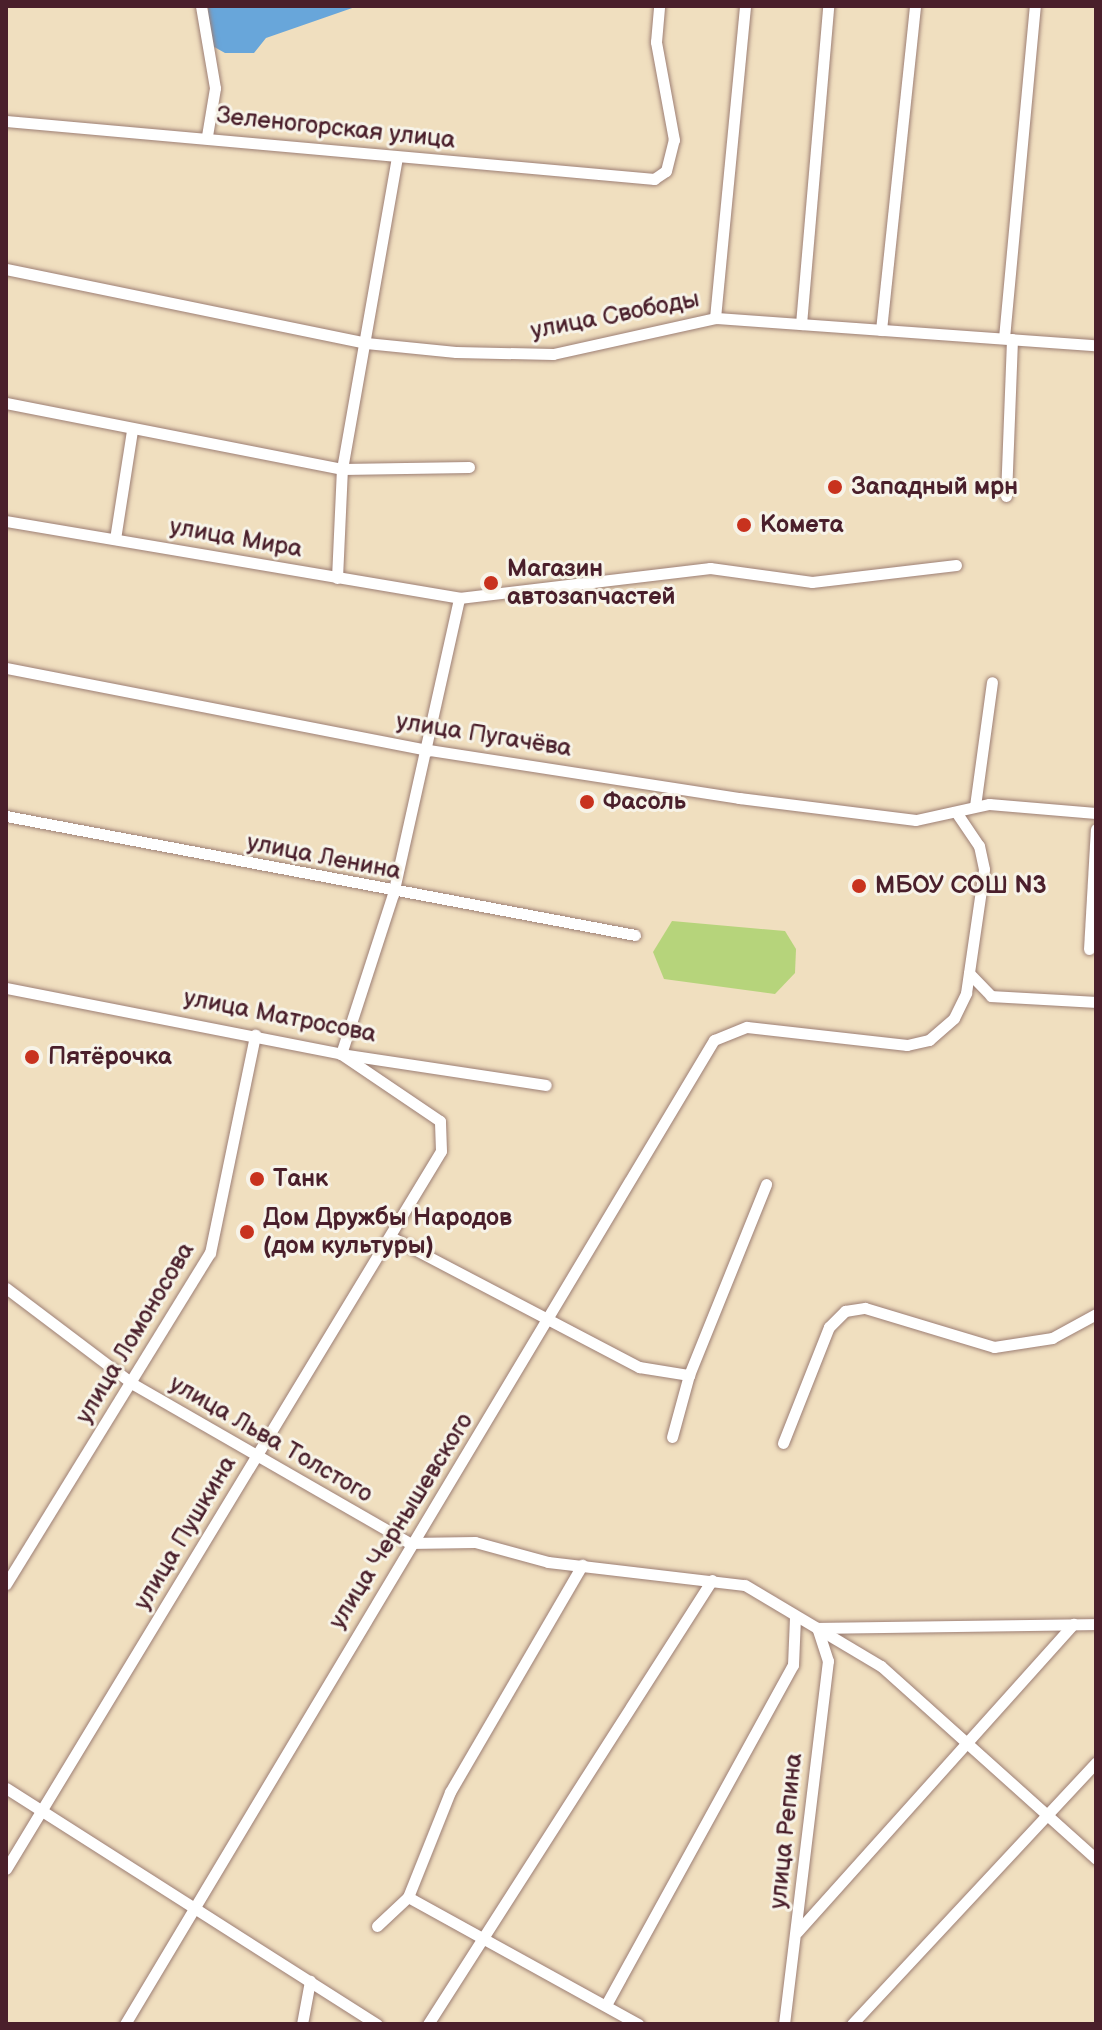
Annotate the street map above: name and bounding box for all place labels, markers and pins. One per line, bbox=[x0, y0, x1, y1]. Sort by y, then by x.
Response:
place label: Западный мрн bbox=[851, 473, 1018, 501]
marker: Западный мрн bbox=[826, 478, 844, 496]
place label: Комета bbox=[760, 511, 844, 539]
marker: Комета bbox=[735, 516, 753, 534]
place label: Магазин автозапчастей bbox=[507, 555, 675, 611]
marker: Магазин автозапчастей bbox=[482, 574, 500, 592]
place label: Фасоль bbox=[603, 788, 686, 816]
marker: Фасоль bbox=[578, 793, 596, 811]
place label: МБОУ СОШ N3 bbox=[875, 872, 1047, 900]
marker: МБОУ СОШ N3 bbox=[850, 877, 868, 895]
place label: Пятёрочка bbox=[48, 1043, 172, 1071]
marker: Пятёрочка bbox=[23, 1048, 41, 1066]
place label: Танк bbox=[273, 1165, 328, 1193]
marker: Танк bbox=[248, 1170, 266, 1188]
place label: Дом Дружбы Народов (дом культуры) bbox=[263, 1204, 512, 1260]
marker: Дом Дружбы Народов (дом культуры) bbox=[238, 1223, 256, 1241]

